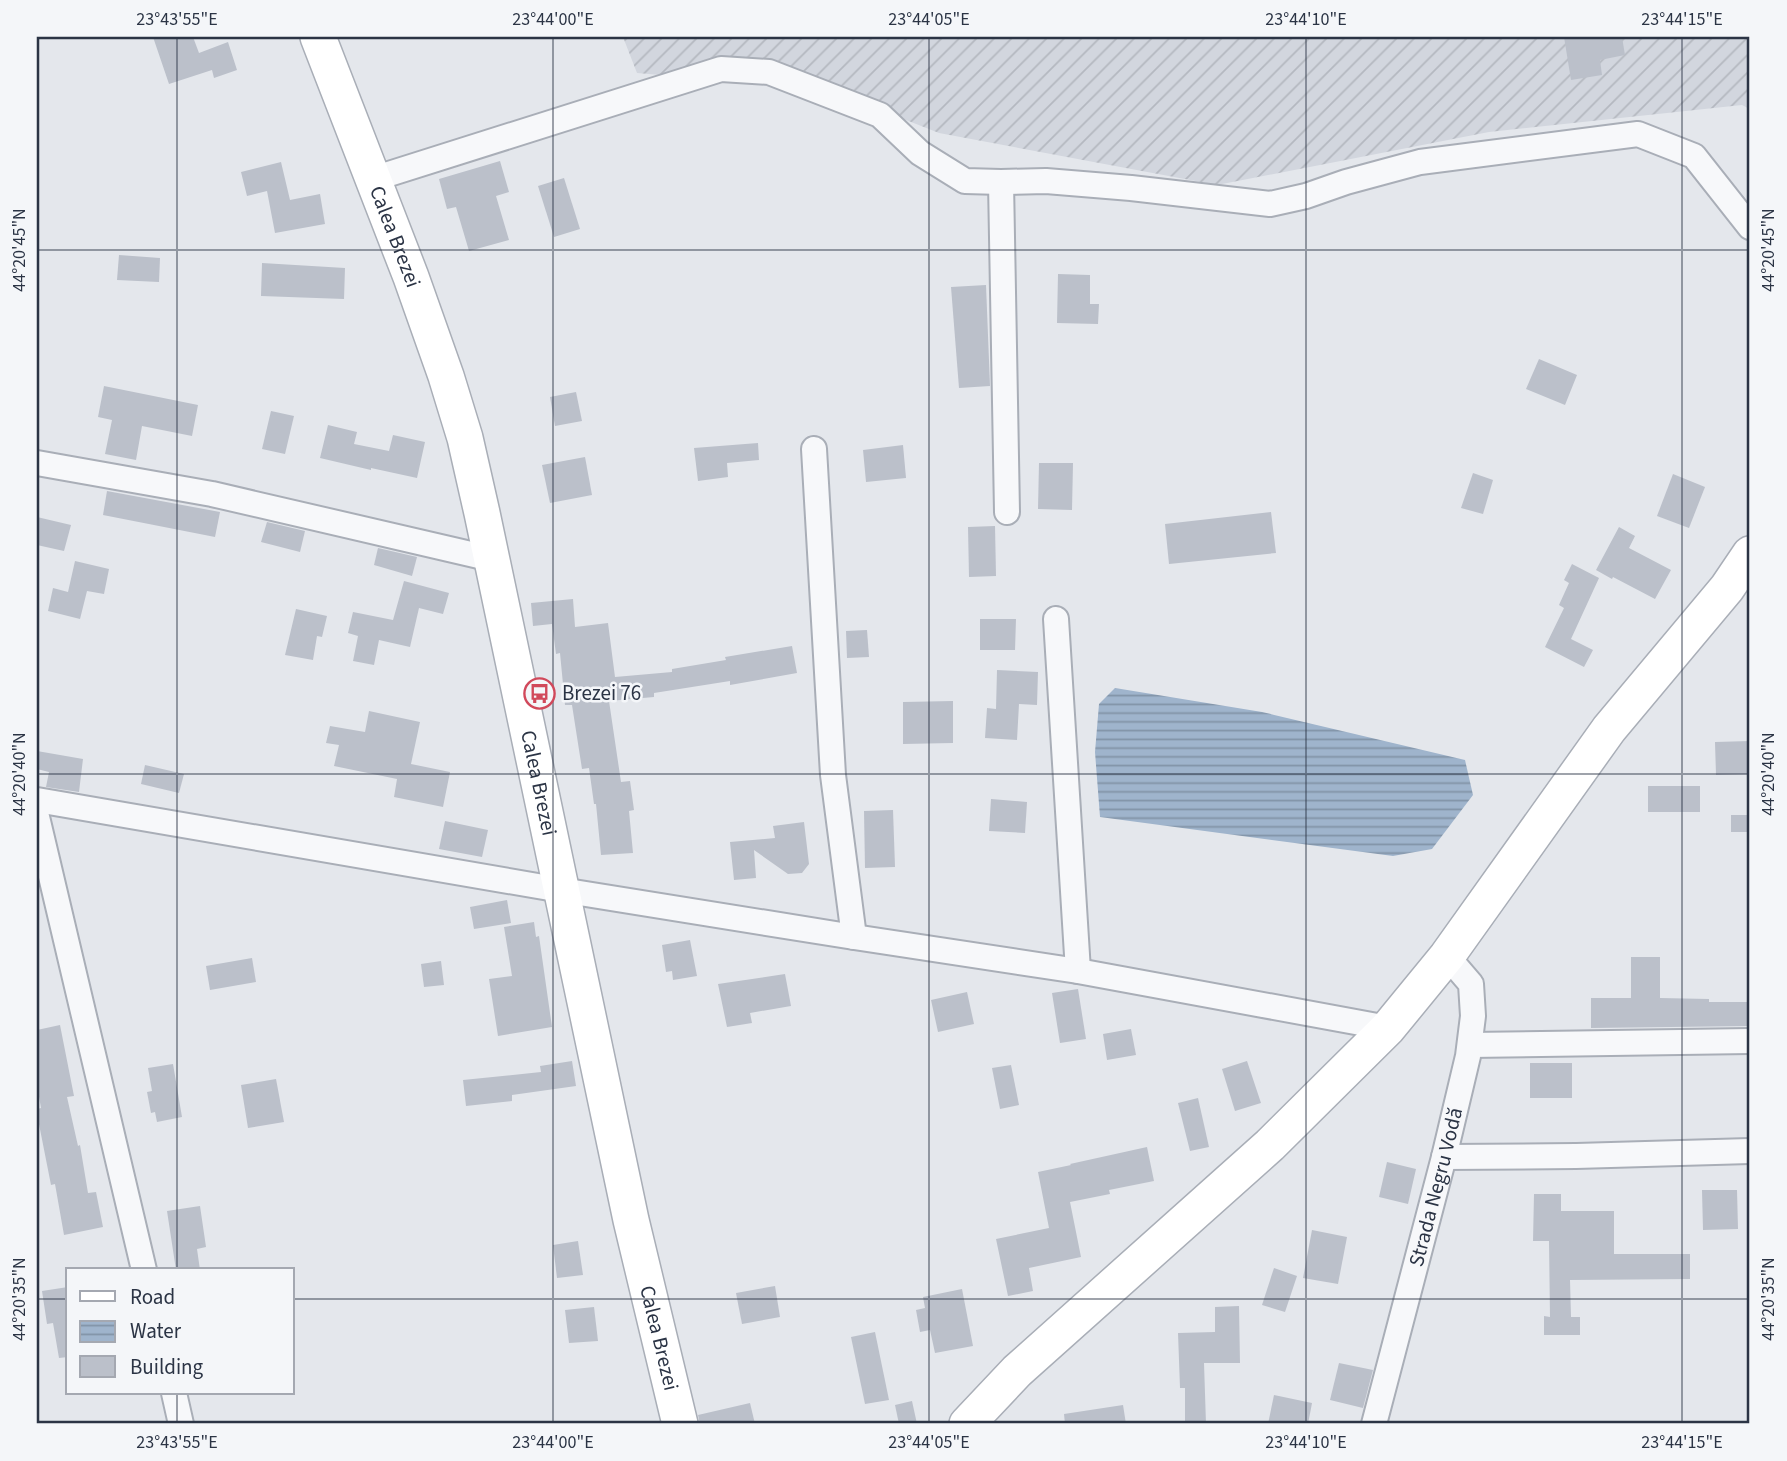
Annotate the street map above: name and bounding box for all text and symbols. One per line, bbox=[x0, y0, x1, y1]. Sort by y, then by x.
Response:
text: 23°43'55"E bbox=[136, 7, 218, 32]
text: 23°44'00"E bbox=[512, 7, 594, 32]
text: 23°44'05"E bbox=[888, 7, 970, 32]
text: 23°44'10"E bbox=[1265, 7, 1347, 32]
text: 23°44'15"E bbox=[1641, 7, 1723, 32]
street label: Calea Brezei bbox=[362, 181, 429, 292]
text: 44°20'45"N bbox=[7, 208, 32, 292]
text: 44°20'45"N bbox=[1756, 208, 1781, 292]
bus stop icon: Brezei 76 bbox=[522, 676, 556, 710]
place label: Brezei 76 bbox=[562, 678, 641, 708]
street label: Calea Brezei bbox=[513, 727, 565, 838]
text: 44°20'40"N bbox=[7, 732, 32, 816]
text: 44°20'40"N bbox=[1756, 732, 1781, 816]
street label: Strada Negru Vodă bbox=[1401, 1104, 1470, 1270]
text: 44°20'35"N bbox=[7, 1257, 32, 1341]
text: 44°20'35"N bbox=[1756, 1257, 1781, 1341]
legend bbox=[66, 1268, 294, 1394]
text: Road bbox=[130, 1282, 175, 1312]
street label: Calea Brezei bbox=[632, 1282, 686, 1394]
text: Water bbox=[130, 1316, 182, 1346]
text: Building bbox=[130, 1352, 204, 1382]
text: 23°43'55"E bbox=[136, 1430, 218, 1455]
text: 23°44'00"E bbox=[512, 1430, 594, 1455]
text: 23°44'05"E bbox=[888, 1430, 970, 1455]
text: 23°44'10"E bbox=[1265, 1430, 1347, 1455]
text: 23°44'15"E bbox=[1641, 1430, 1723, 1455]

